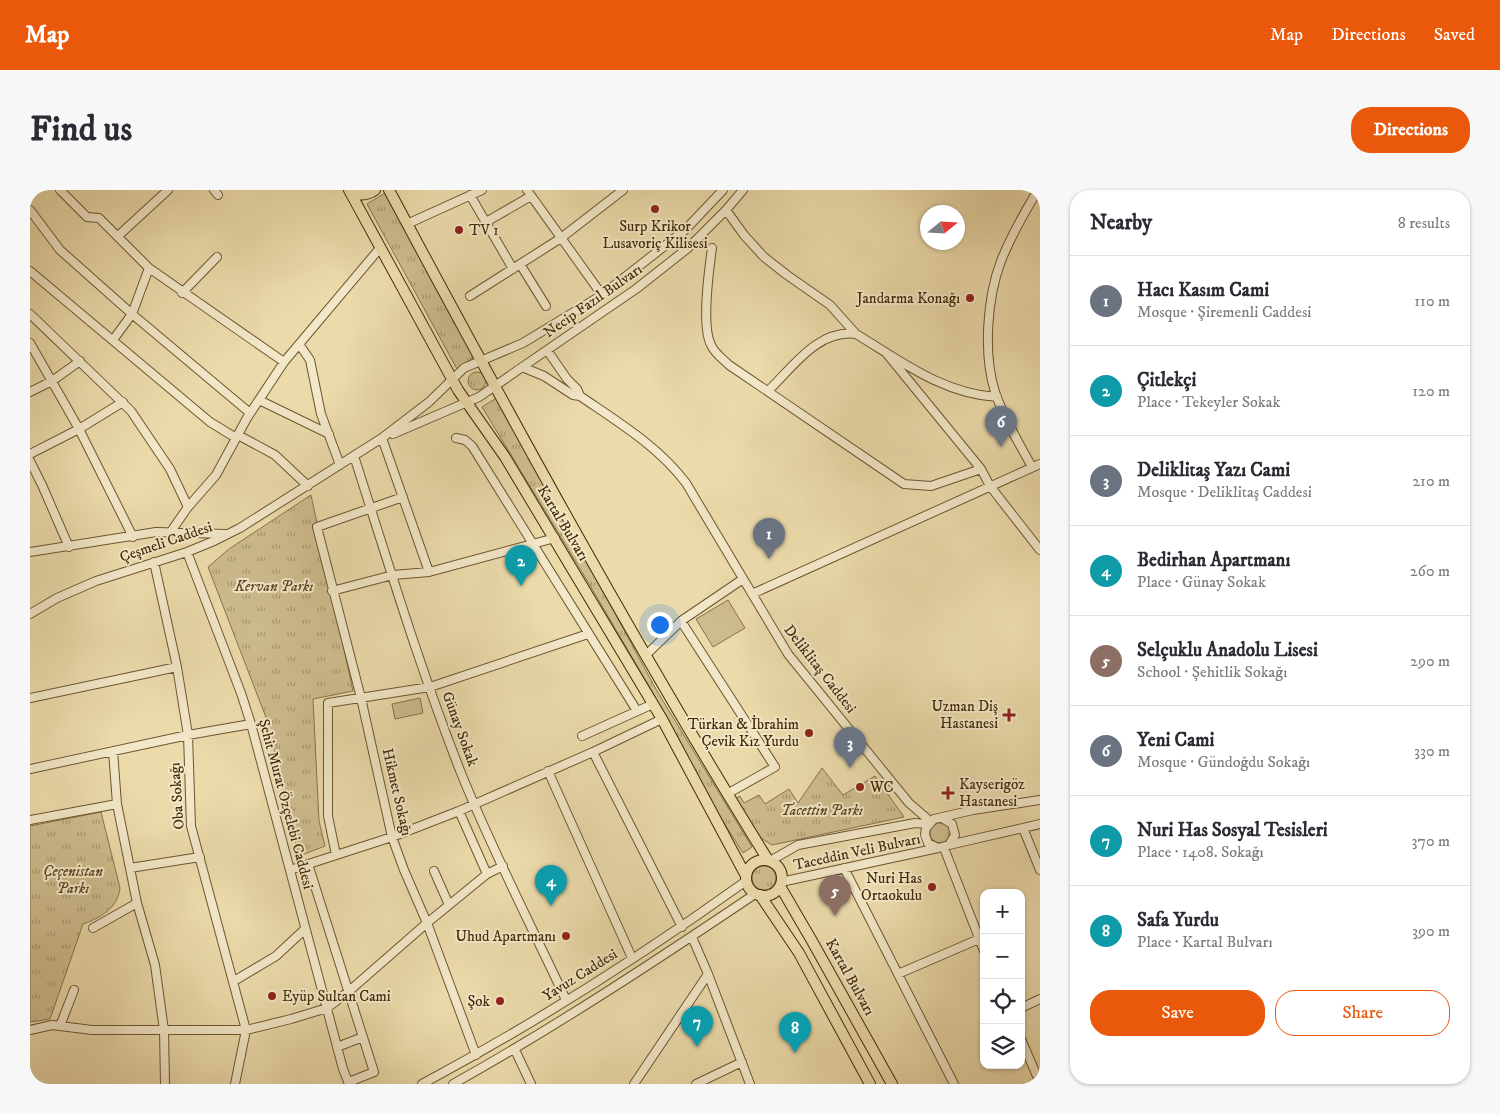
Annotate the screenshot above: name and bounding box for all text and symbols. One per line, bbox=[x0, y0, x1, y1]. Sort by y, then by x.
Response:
text: Map bbox=[25, 20, 69, 50]
text: Map bbox=[1270, 24, 1303, 46]
text: Directions bbox=[1331, 24, 1406, 46]
text: Saved bbox=[1434, 24, 1475, 46]
button: Directions bbox=[1351, 107, 1470, 153]
text: Find us bbox=[30, 108, 132, 152]
marker: Surp Krikor Lusavoriç Kilisesi bbox=[649, 203, 661, 215]
north arrow bbox=[920, 205, 965, 250]
text: Nearby bbox=[1090, 210, 1152, 236]
text: 8 results bbox=[1398, 213, 1450, 233]
place label: Surp Krikor Lusavoriç Kilisesi bbox=[602, 217, 708, 253]
place label: TV 1 bbox=[469, 221, 499, 240]
marker: TV 1 bbox=[453, 224, 465, 236]
street label: Necip Fazıl Bulvarı bbox=[540, 260, 646, 342]
text: Hacı Kasım Cami bbox=[1137, 279, 1269, 302]
place label: Jandarma Konağı bbox=[855, 289, 960, 308]
text: 1 bbox=[1103, 291, 1109, 311]
text: 110 m bbox=[1414, 291, 1450, 311]
marker: Jandarma Konağı bbox=[964, 292, 976, 304]
text: Mosque · Şiremenli Caddesi bbox=[1137, 302, 1311, 322]
text: Çitlekçi bbox=[1137, 369, 1196, 392]
text: 2 bbox=[1102, 381, 1110, 401]
text: 120 m bbox=[1412, 381, 1450, 401]
text: Place · Tekeyler Sokak bbox=[1137, 392, 1280, 412]
pin: 6 bbox=[985, 406, 1017, 447]
text: Deliklitaş Yazı Cami bbox=[1137, 459, 1290, 482]
text: 3 bbox=[1103, 471, 1109, 491]
text: 210 m bbox=[1412, 471, 1450, 491]
street label: Kartal Bulvarı bbox=[533, 482, 593, 564]
text: Mosque · Deliklitaş Caddesi bbox=[1137, 482, 1312, 502]
street label: Çeşmeli Caddesi bbox=[117, 517, 215, 567]
pin: 1 bbox=[753, 518, 785, 559]
pin: 2 bbox=[505, 545, 537, 586]
text: Bedirhan Apartmanı bbox=[1137, 549, 1290, 572]
text: 4 bbox=[1101, 561, 1111, 581]
text: 260 m bbox=[1410, 561, 1450, 581]
text: Place · Günay Sokak bbox=[1137, 572, 1266, 592]
park label: Kervan Parkı bbox=[234, 577, 313, 596]
your location bbox=[647, 612, 673, 638]
street label: Deliklitaş Caddesi bbox=[779, 621, 861, 717]
text: Selçuklu Anadolu Lisesi bbox=[1137, 639, 1318, 662]
text: 5 bbox=[1102, 651, 1110, 671]
text: 290 m bbox=[1410, 651, 1450, 671]
text: School · Şehitlik Sokağı bbox=[1137, 662, 1287, 682]
street label: Günay Sokak bbox=[438, 689, 483, 770]
place label: Uzman Diş Hastanesi bbox=[931, 697, 998, 733]
marker: Uzman Diş Hastanesi bbox=[1002, 708, 1016, 722]
place label: Türkan & İbrahim Çevik Kız Yurdu bbox=[687, 715, 799, 751]
street label: Şehit Murat Özçelebi Caddesi bbox=[254, 717, 318, 891]
marker: Türkan & İbrahim Çevik Kız Yurdu bbox=[803, 727, 815, 739]
pin: 3 bbox=[834, 727, 866, 768]
text: Yeni Cami bbox=[1137, 729, 1214, 752]
text: 6 bbox=[1102, 741, 1110, 761]
text: 330 m bbox=[1414, 741, 1450, 761]
street label: Hikmet Sokağı bbox=[378, 746, 416, 838]
text: Mosque · Gündoğdu Sokağı bbox=[1137, 752, 1310, 772]
street label: Oba Sokağı bbox=[165, 762, 189, 830]
place label: Kayserigöz Hastanesi bbox=[959, 775, 1025, 811]
place label: WC bbox=[869, 778, 894, 797]
marker: WC bbox=[854, 781, 866, 793]
marker: Kayserigöz Hastanesi bbox=[941, 786, 955, 800]
park label: Tacettin Parkı bbox=[781, 801, 863, 820]
text: Nuri Has Sosyal Tesisleri bbox=[1137, 819, 1328, 842]
street label: Taceddin Veli Bulvarı bbox=[792, 829, 922, 875]
text: 7 bbox=[1102, 831, 1110, 851]
text: 370 m bbox=[1412, 831, 1450, 851]
text: Place · 1408. Sokağı bbox=[1137, 842, 1264, 862]
park label: Çeçenistan Parkı bbox=[43, 862, 103, 898]
pin: 4 bbox=[535, 865, 567, 906]
place label: Nuri Has Ortaokulu bbox=[861, 869, 922, 905]
pin: 5 bbox=[819, 875, 851, 916]
marker: Nuri Has Ortaokulu bbox=[926, 881, 938, 893]
map controls bbox=[980, 889, 1025, 1069]
button: + bbox=[980, 889, 1025, 934]
text: Safa Yurdu bbox=[1137, 909, 1219, 932]
text: 8 bbox=[1102, 921, 1110, 941]
text: 390 m bbox=[1412, 921, 1450, 941]
place label: Uhud Apartmanı bbox=[455, 927, 556, 946]
marker: Uhud Apartmanı bbox=[560, 930, 572, 942]
text: Place · Kartal Bulvarı bbox=[1137, 932, 1273, 952]
button: − bbox=[980, 934, 1025, 979]
street label: Kartal Bulvarı bbox=[821, 935, 879, 1019]
street label: Yavuz Caddesi bbox=[539, 944, 621, 1006]
button: locate bbox=[980, 979, 1025, 1024]
place label: Eyüp Sultan Cami bbox=[282, 987, 391, 1006]
marker: Eyüp Sultan Cami bbox=[266, 990, 278, 1002]
button: Save bbox=[1090, 990, 1265, 1036]
button: Share bbox=[1275, 990, 1450, 1036]
place label: Şok bbox=[467, 992, 491, 1011]
marker: Şok bbox=[494, 995, 506, 1007]
pin: 7 bbox=[681, 1006, 713, 1047]
pin: 8 bbox=[779, 1012, 811, 1053]
button: layers bbox=[980, 1024, 1025, 1069]

